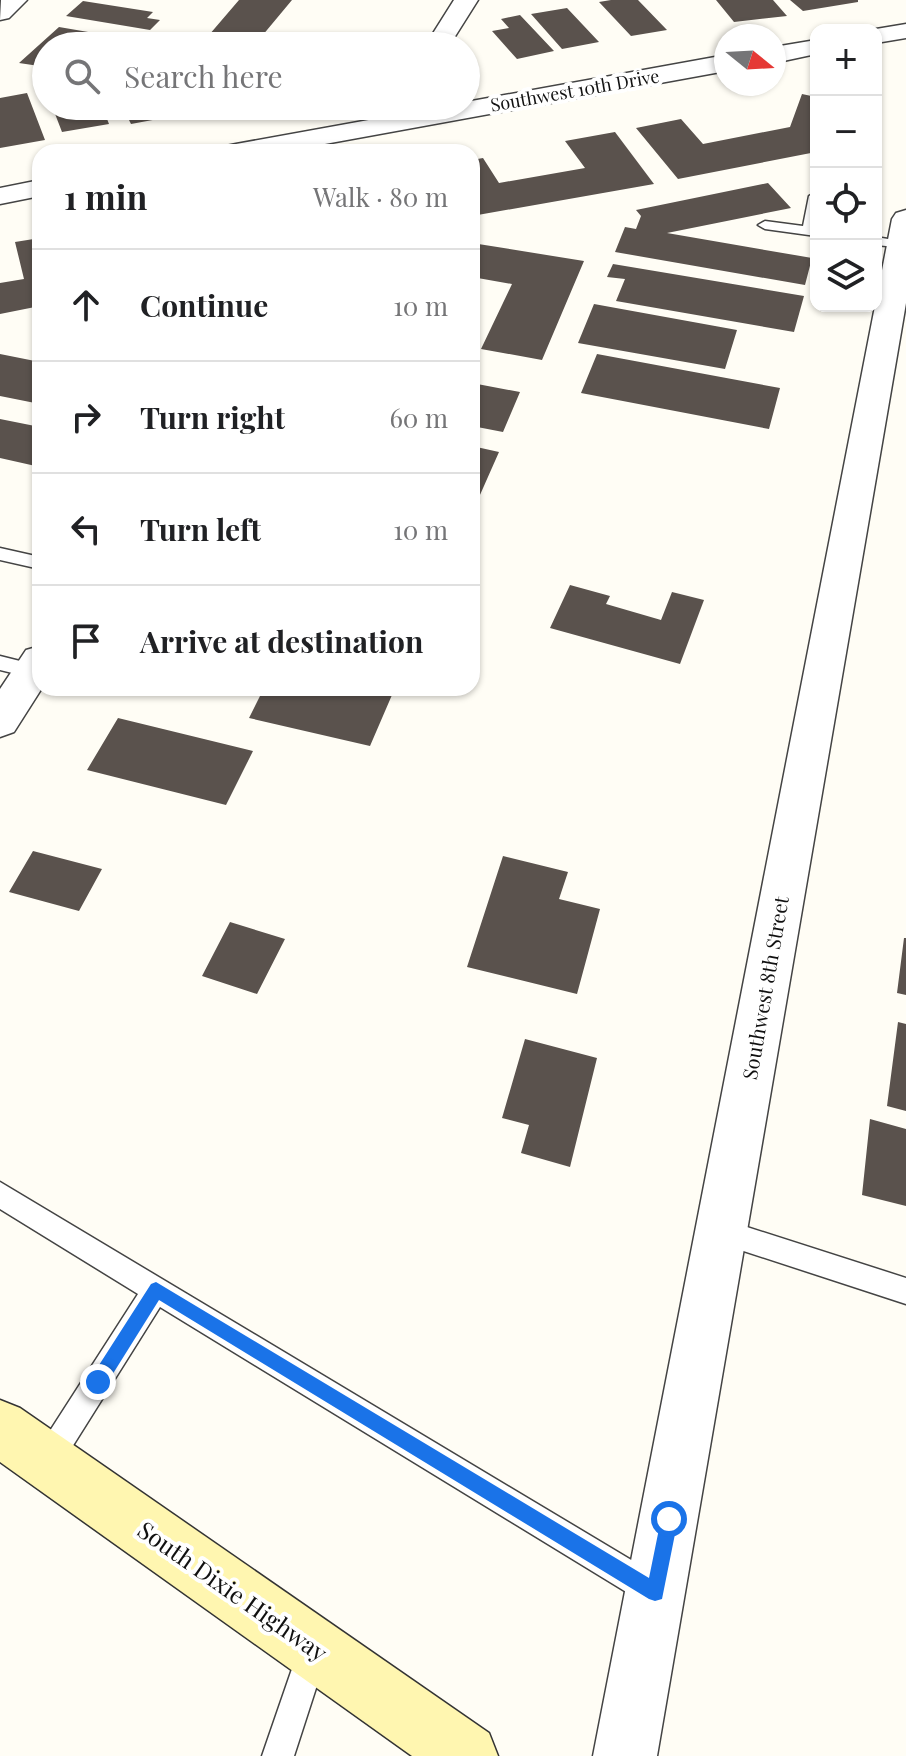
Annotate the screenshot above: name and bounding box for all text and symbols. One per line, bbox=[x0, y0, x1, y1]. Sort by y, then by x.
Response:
north arrow bbox=[714, 24, 786, 96]
map controls bbox=[810, 24, 882, 312]
button: + bbox=[810, 24, 882, 96]
search box bbox=[32, 32, 480, 120]
icon: search bbox=[60, 54, 104, 98]
text: Search here bbox=[124, 56, 283, 96]
street label: Southwest 10th Drive bbox=[488, 63, 661, 117]
button: − bbox=[810, 96, 882, 168]
button: locate bbox=[810, 168, 882, 240]
text: 1 min bbox=[64, 173, 147, 219]
text: Walk · 80 m bbox=[313, 179, 448, 214]
button: layers bbox=[810, 240, 882, 312]
icon: ahead bbox=[64, 283, 108, 327]
text: Continue bbox=[140, 285, 268, 325]
text: 10 m bbox=[393, 288, 448, 323]
icon: right bbox=[64, 395, 108, 439]
text: Turn right bbox=[140, 397, 285, 437]
text: 60 m bbox=[389, 400, 448, 435]
icon: left bbox=[64, 507, 108, 551]
text: Turn left bbox=[140, 509, 261, 549]
text: 10 m bbox=[393, 512, 448, 547]
icon: arrive bbox=[64, 619, 108, 663]
text: Arrive at destination bbox=[140, 621, 423, 661]
street label: Southwest 8th Street bbox=[735, 893, 794, 1082]
route end bbox=[80, 1364, 116, 1400]
route start bbox=[651, 1501, 687, 1537]
street label: South Dixie Highway bbox=[132, 1513, 334, 1668]

